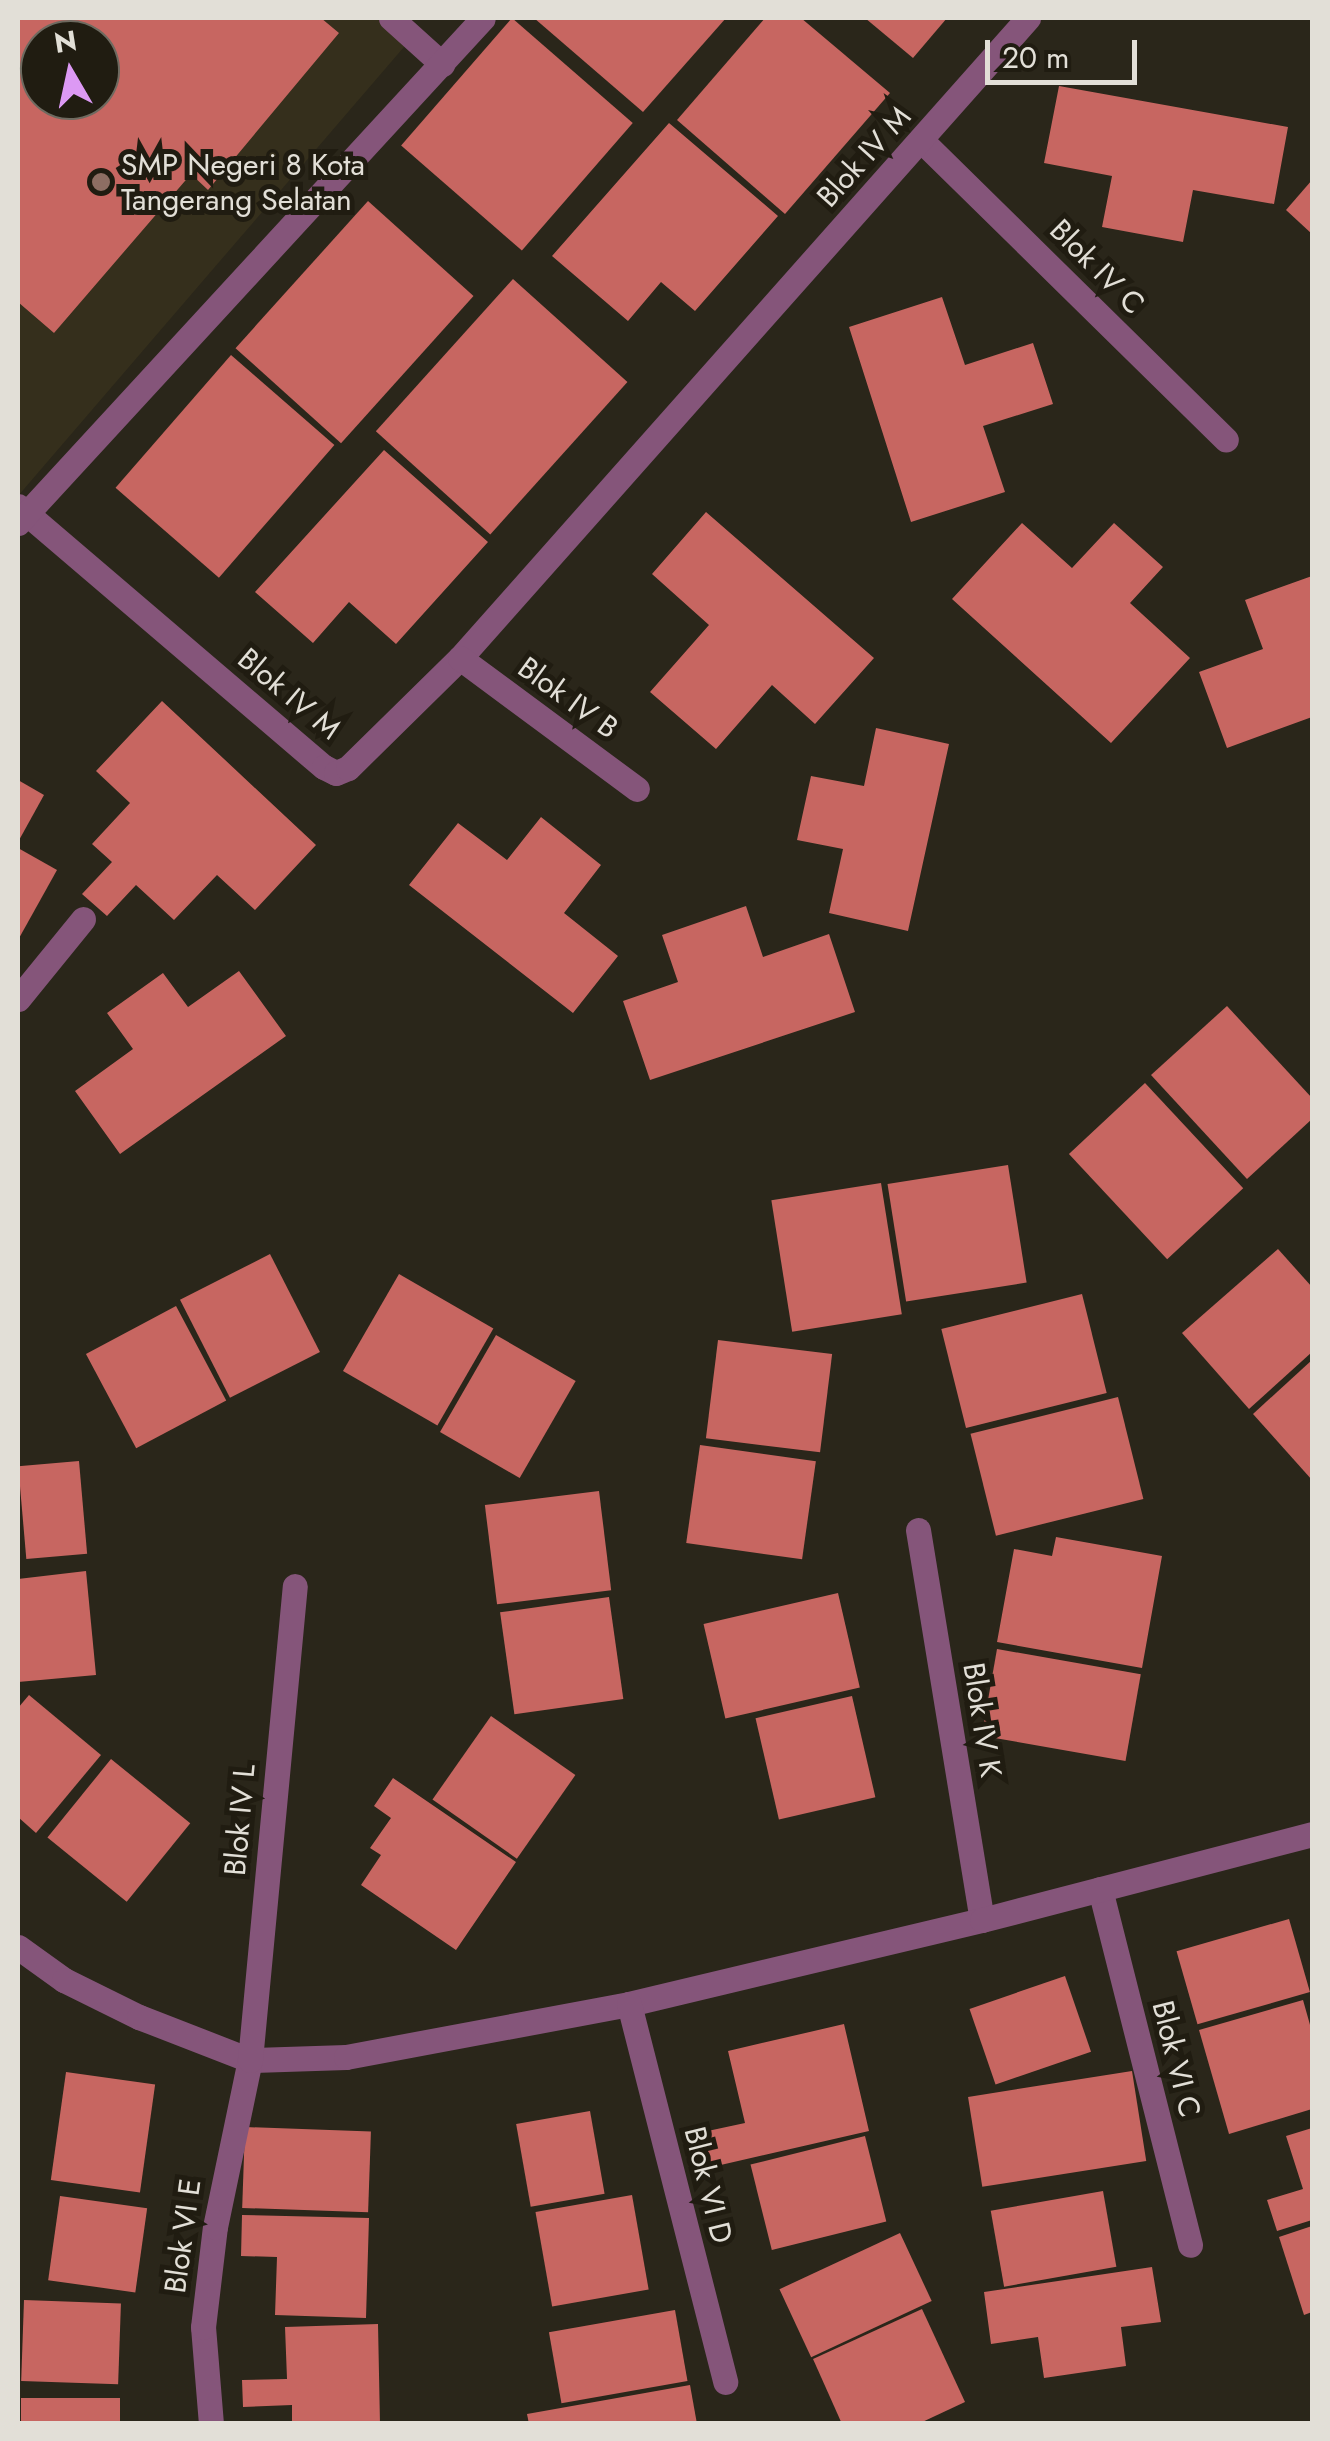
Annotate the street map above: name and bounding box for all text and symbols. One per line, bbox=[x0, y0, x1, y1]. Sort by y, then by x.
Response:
north arrow bbox=[20, 20, 120, 120]
text: N bbox=[51, 20, 80, 64]
scale bar bbox=[990, 20, 1142, 82]
text: 20 m bbox=[1002, 36, 1069, 79]
street label: Blok IV M bbox=[810, 99, 918, 215]
place label: SMP Negeri 8 Kota Tangerang Selatan bbox=[121, 147, 365, 218]
marker: SMP Negeri 8 Kota Tangerang Selatan bbox=[90, 171, 112, 193]
street label: Blok IV C bbox=[1042, 212, 1152, 322]
street label: Blok IV M bbox=[230, 641, 348, 747]
street label: Blok IV B bbox=[511, 650, 625, 746]
street label: Blok IV K bbox=[955, 1660, 1009, 1780]
street label: Blok IV L bbox=[217, 1763, 263, 1877]
street label: Blok VI C bbox=[1144, 1997, 1208, 2121]
street label: Blok VI D bbox=[676, 2123, 740, 2247]
street label: Blok VI E bbox=[157, 2177, 209, 2295]

